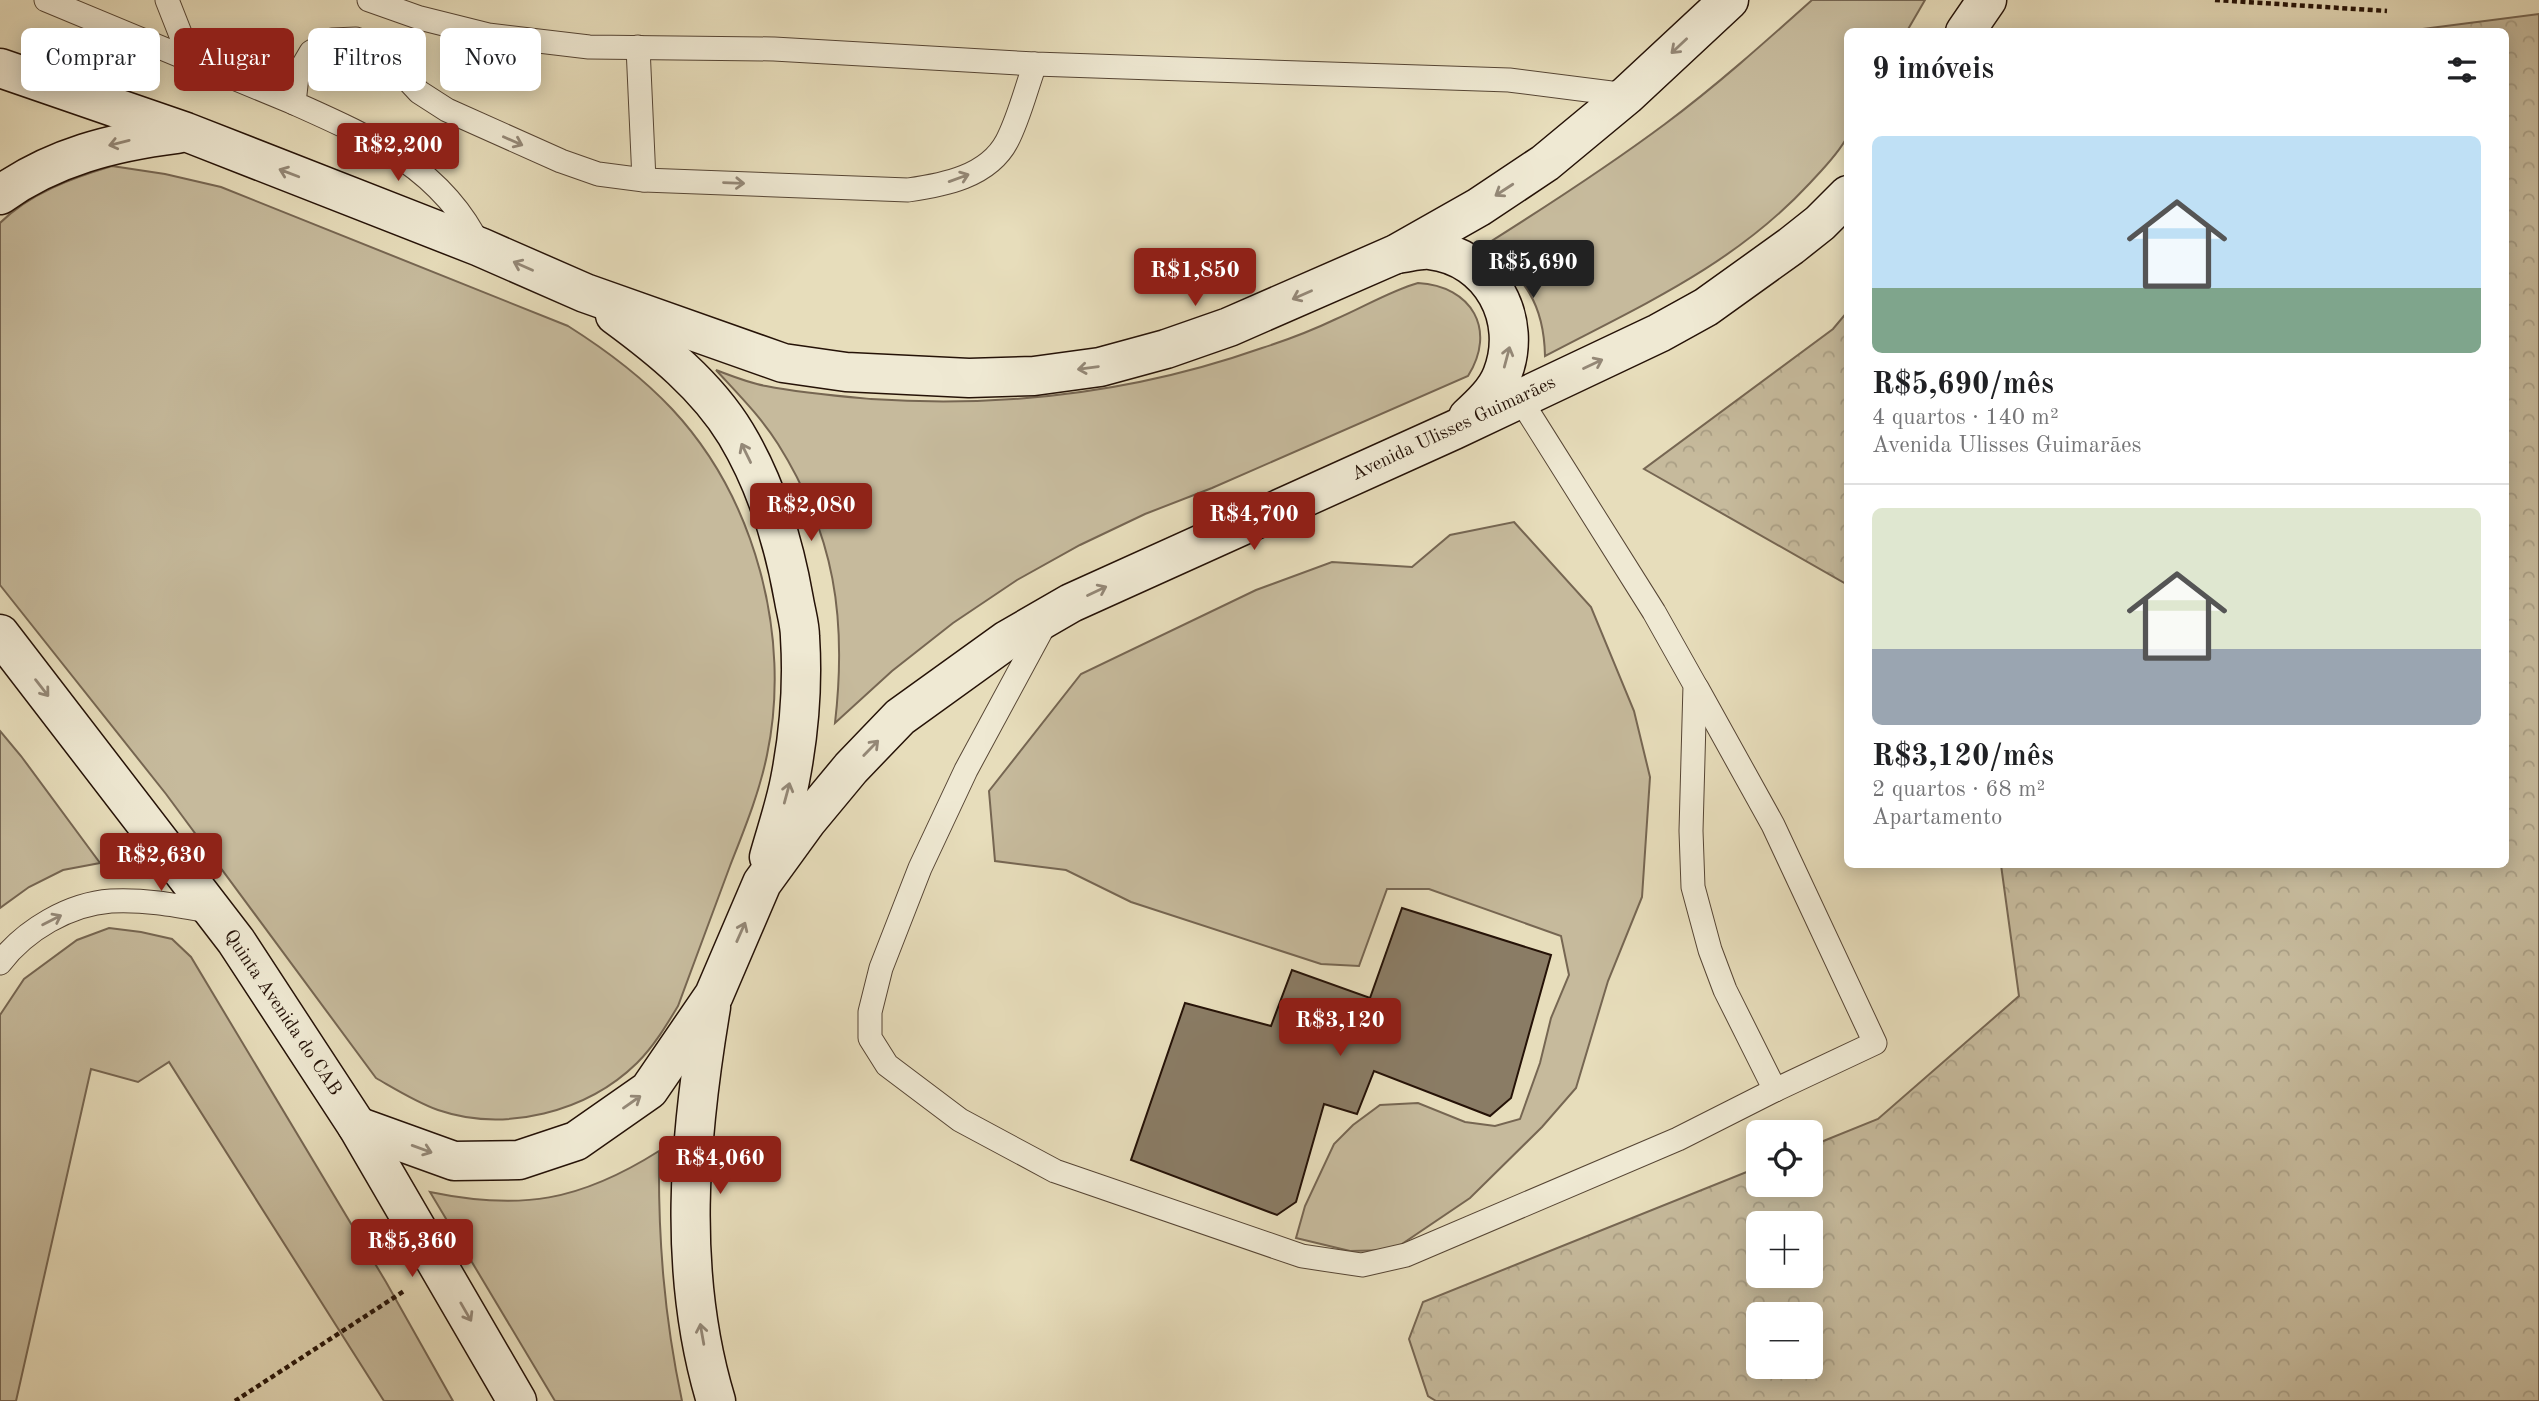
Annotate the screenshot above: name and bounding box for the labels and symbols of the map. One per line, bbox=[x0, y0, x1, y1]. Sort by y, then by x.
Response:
one-way arrow bbox=[1671, 38, 1688, 55]
pin: R$2,200 bbox=[333, 124, 463, 183]
one-way arrow bbox=[502, 135, 523, 148]
one-way arrow bbox=[108, 137, 131, 150]
one-way arrow bbox=[278, 165, 300, 178]
one-way arrow bbox=[948, 171, 970, 184]
one-way arrow bbox=[722, 177, 745, 190]
one-way arrow bbox=[1494, 184, 1514, 198]
pin: R$5,690 bbox=[1468, 240, 1598, 300]
pin: R$1,850 bbox=[1130, 248, 1260, 308]
one-way arrow bbox=[513, 259, 534, 272]
one-way arrow bbox=[1292, 289, 1313, 302]
one-way arrow bbox=[1501, 346, 1514, 369]
one-way arrow bbox=[1582, 357, 1604, 370]
one-way arrow bbox=[1077, 362, 1099, 375]
street label: Avenida Ulisses Guimarães bbox=[1349, 373, 1559, 485]
one-way arrow bbox=[738, 443, 752, 464]
pin: R$2,080 bbox=[746, 484, 876, 543]
pin: R$4,700 bbox=[1189, 492, 1319, 552]
one-way arrow bbox=[1086, 584, 1107, 597]
one-way arrow bbox=[34, 678, 49, 697]
one-way arrow bbox=[862, 740, 879, 757]
one-way arrow bbox=[781, 783, 794, 805]
pin: R$2,630 bbox=[96, 834, 226, 893]
one-way arrow bbox=[41, 913, 62, 927]
one-way arrow bbox=[735, 922, 748, 943]
street label: Quinta Avenida do CAB bbox=[219, 927, 345, 1099]
pin: R$3,120 bbox=[1275, 998, 1405, 1058]
one-way arrow bbox=[622, 1095, 641, 1109]
pin: R$4,060 bbox=[655, 1136, 785, 1196]
one-way arrow bbox=[410, 1144, 432, 1156]
pin: R$5,360 bbox=[347, 1220, 477, 1279]
one-way arrow bbox=[459, 1302, 473, 1322]
one-way arrow bbox=[695, 1323, 708, 1346]

